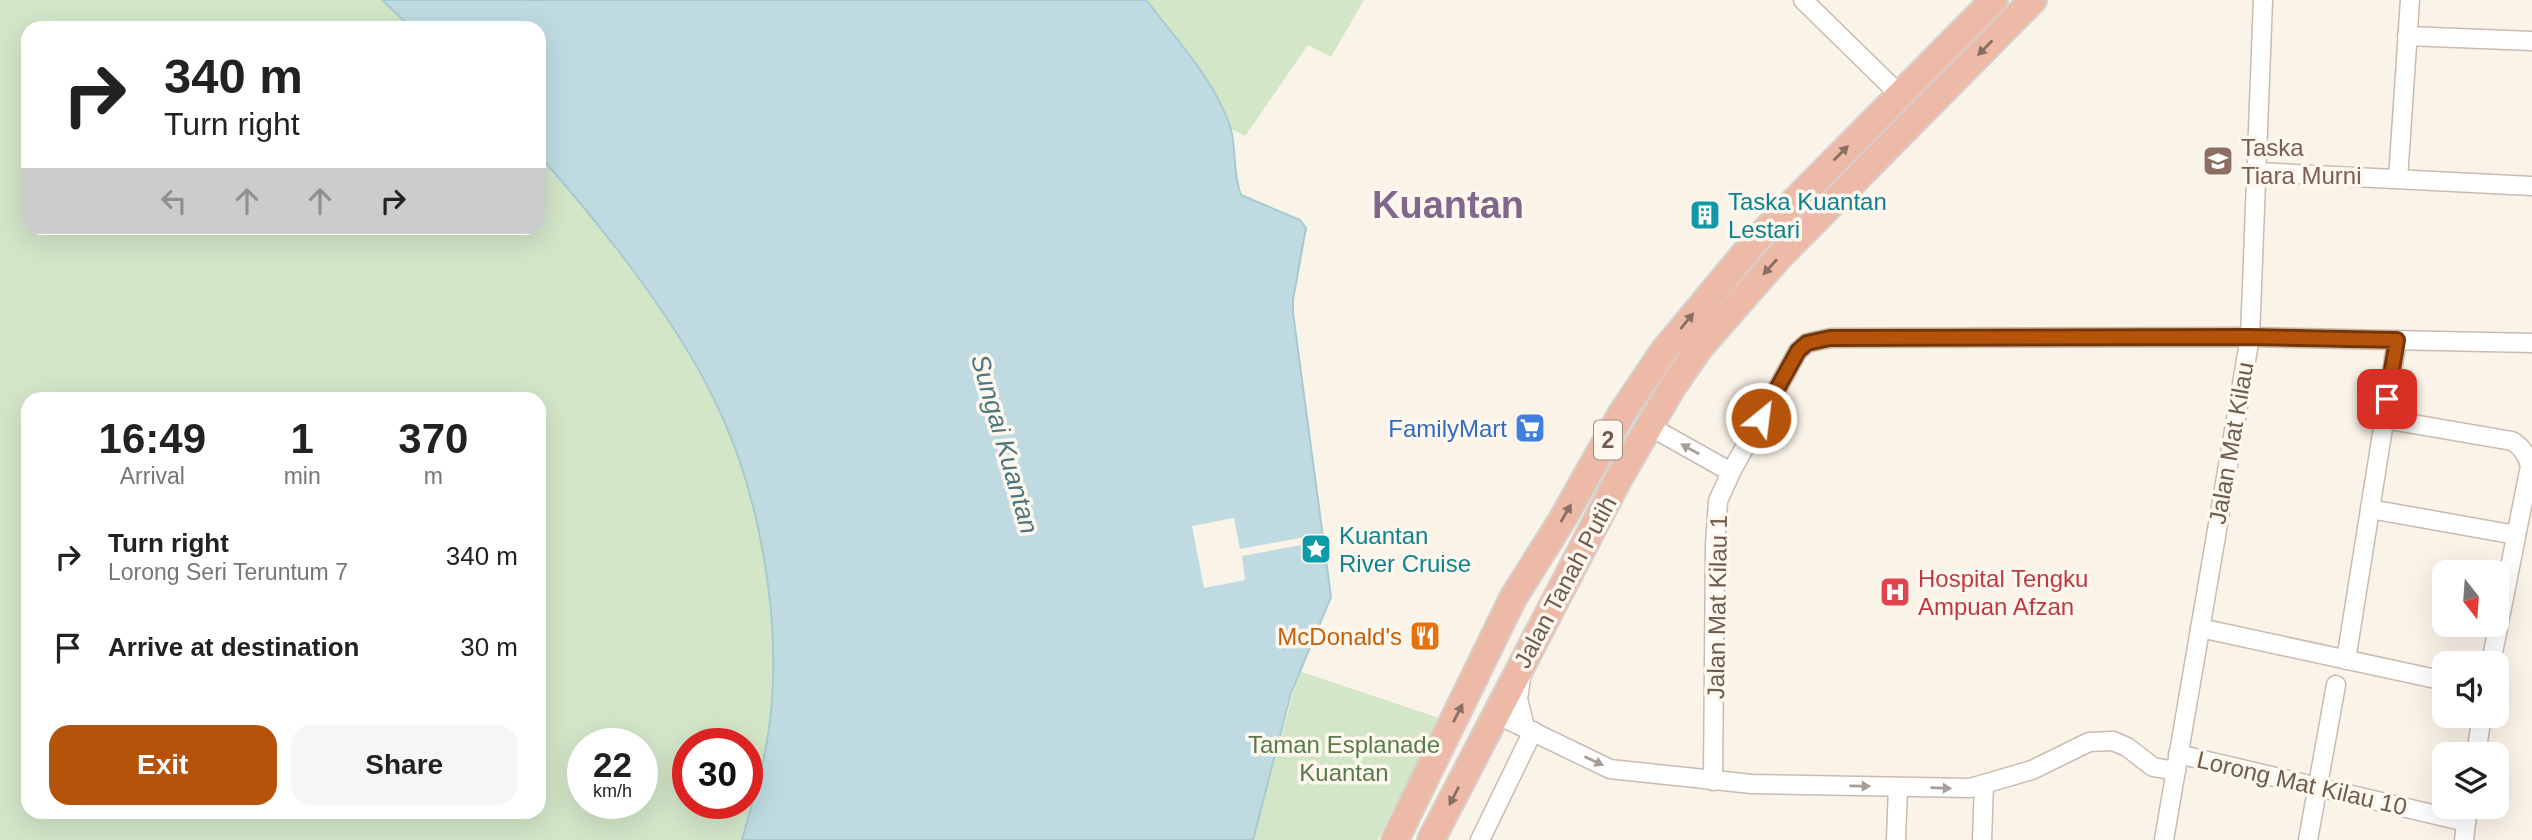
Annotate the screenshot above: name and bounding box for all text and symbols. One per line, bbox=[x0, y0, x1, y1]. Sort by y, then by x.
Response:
one-way arrow bbox=[1977, 40, 1994, 57]
icon: right bbox=[49, 49, 140, 140]
text: 340 m bbox=[164, 49, 303, 103]
text: Turn right bbox=[164, 106, 300, 142]
place label: Taska Tiara Murni bbox=[2241, 134, 2361, 189]
school or university icon: Taska Tiara Murni bbox=[2201, 144, 2235, 178]
one-way arrow bbox=[1832, 145, 1849, 162]
icon: left bbox=[155, 182, 193, 220]
icon: ahead bbox=[228, 182, 266, 220]
icon: ahead bbox=[301, 182, 339, 220]
icon: right bbox=[374, 182, 412, 220]
district label: Kuantan bbox=[1372, 184, 1524, 226]
place label: Taska Kuantan Lestari bbox=[1728, 188, 1887, 243]
building icon: Taska Kuantan Lestari bbox=[1688, 198, 1722, 232]
one-way arrow bbox=[1762, 258, 1778, 275]
one-way arrow bbox=[1680, 313, 1695, 331]
water label: Sungai Kuantan bbox=[965, 351, 1045, 537]
street label: Jalan Mat Kilau bbox=[2203, 360, 2259, 526]
pin bbox=[2357, 369, 2417, 429]
icon: arrive bbox=[2368, 380, 2406, 418]
position arrow bbox=[1724, 381, 1798, 455]
supermarket icon: FamilyMart bbox=[1513, 411, 1547, 445]
text: 16:49 bbox=[99, 415, 206, 462]
text: 1 bbox=[290, 415, 314, 462]
text: 370 bbox=[398, 415, 468, 462]
place label: FamilyMart bbox=[1388, 415, 1507, 442]
road number: 2 bbox=[1594, 420, 1622, 460]
one-way arrow bbox=[1680, 443, 1700, 455]
text: Arrival bbox=[120, 463, 185, 489]
text: min bbox=[284, 463, 321, 489]
text: m bbox=[424, 463, 443, 489]
street label: Jalan Tanah Putih bbox=[1508, 492, 1622, 672]
one-way arrow bbox=[1560, 504, 1572, 523]
street label: Jalan Mat Kilau 1 bbox=[1702, 515, 1732, 699]
place label: Kuantan River Cruise bbox=[1339, 522, 1471, 577]
text: Turn right bbox=[108, 528, 229, 558]
place icon: Kuantan River Cruise bbox=[1299, 532, 1333, 566]
icon: right bbox=[49, 538, 87, 576]
text: 340 m bbox=[446, 541, 518, 571]
text: Lorong Seri Teruntum 7 bbox=[108, 559, 348, 585]
north arrow bbox=[2432, 560, 2510, 637]
map controls bbox=[2432, 560, 2509, 819]
place label: Hospital Tengku Ampuan Afzan bbox=[1918, 565, 2088, 620]
hospital icon: Hospital Tengku Ampuan Afzan bbox=[1878, 575, 1912, 609]
restaurant icon: McDonald's bbox=[1408, 619, 1442, 653]
place label: McDonald's bbox=[1277, 623, 1402, 650]
icon: arrive bbox=[49, 629, 87, 667]
text: Arrive at destination bbox=[108, 632, 359, 662]
text: 30 m bbox=[460, 632, 518, 662]
button: sound bbox=[2432, 651, 2509, 728]
one-way arrow bbox=[1453, 703, 1464, 723]
button: Exit bbox=[49, 725, 277, 805]
button: Share bbox=[291, 725, 518, 805]
speed limit sign: 30 bbox=[672, 728, 763, 819]
park label: Taman Esplanade Kuantan bbox=[1248, 731, 1440, 786]
button: layers bbox=[2432, 742, 2509, 819]
text: 22 bbox=[593, 745, 632, 784]
street label: Lorong Mat Kilau 10 bbox=[2194, 746, 2410, 820]
one-way arrow bbox=[1584, 756, 1604, 767]
one-way arrow bbox=[1850, 780, 1872, 792]
text: km/h bbox=[593, 781, 632, 801]
one-way arrow bbox=[1930, 782, 1952, 794]
one-way arrow bbox=[1448, 786, 1459, 806]

